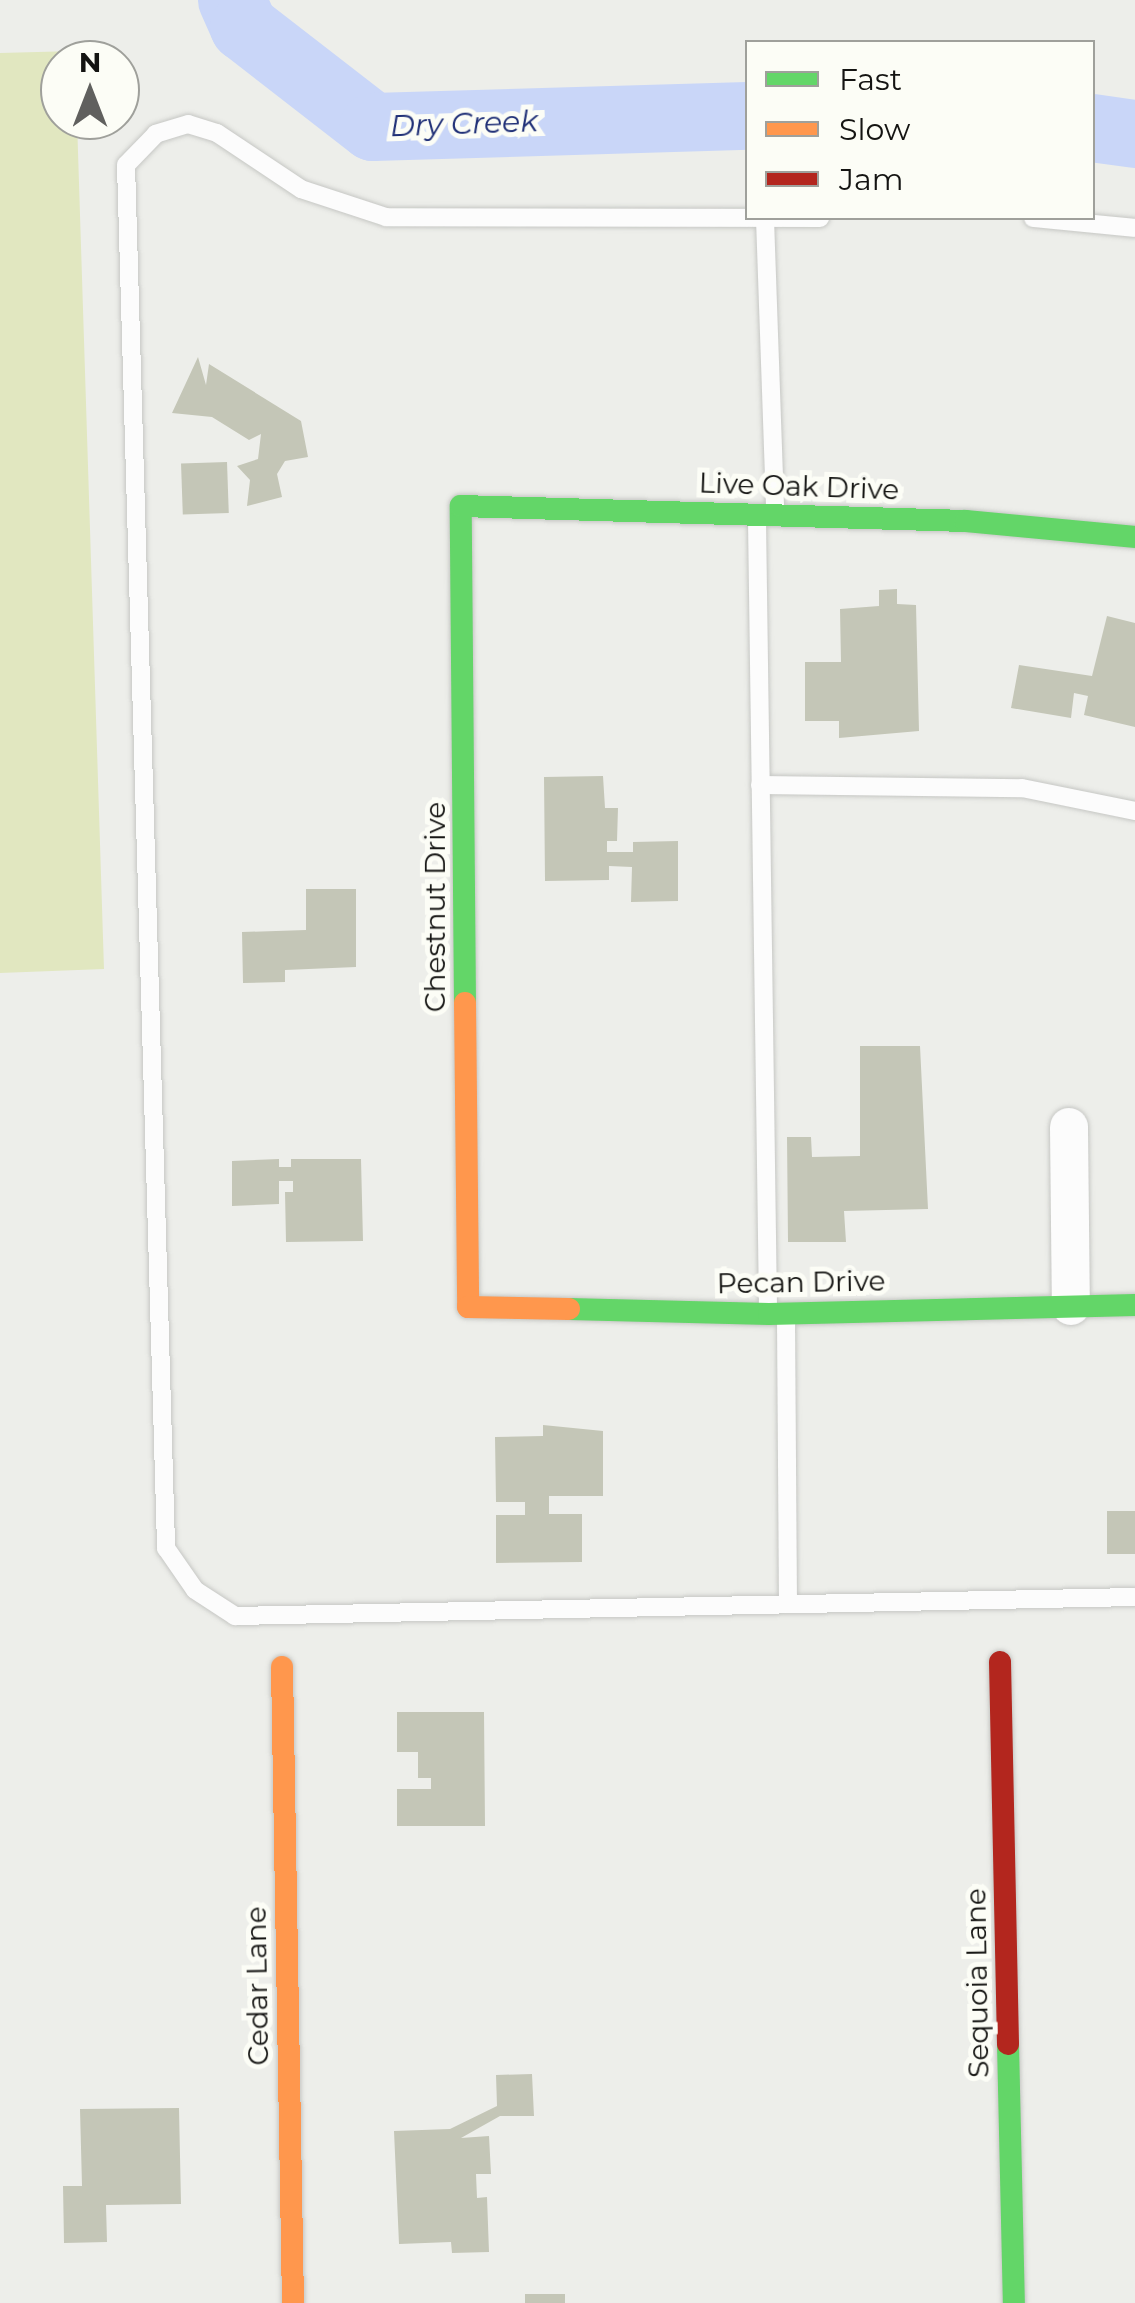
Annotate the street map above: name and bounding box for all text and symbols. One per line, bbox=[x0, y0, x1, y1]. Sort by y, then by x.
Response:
north arrow bbox=[40, 40, 140, 140]
legend bbox=[745, 40, 1095, 220]
text: N bbox=[79, 45, 101, 79]
text: Fast bbox=[839, 61, 902, 98]
water label: Dry Creek bbox=[389, 103, 539, 145]
text: Slow bbox=[839, 111, 910, 148]
text: Jam bbox=[839, 161, 904, 198]
street label: Live Oak Drive bbox=[698, 466, 900, 506]
street label: Chestnut Drive bbox=[418, 802, 452, 1012]
street label: Pecan Drive bbox=[716, 1264, 886, 1300]
street label: Sequoia Lane bbox=[959, 1888, 995, 2078]
street label: Cedar Lane bbox=[239, 1906, 275, 2066]

